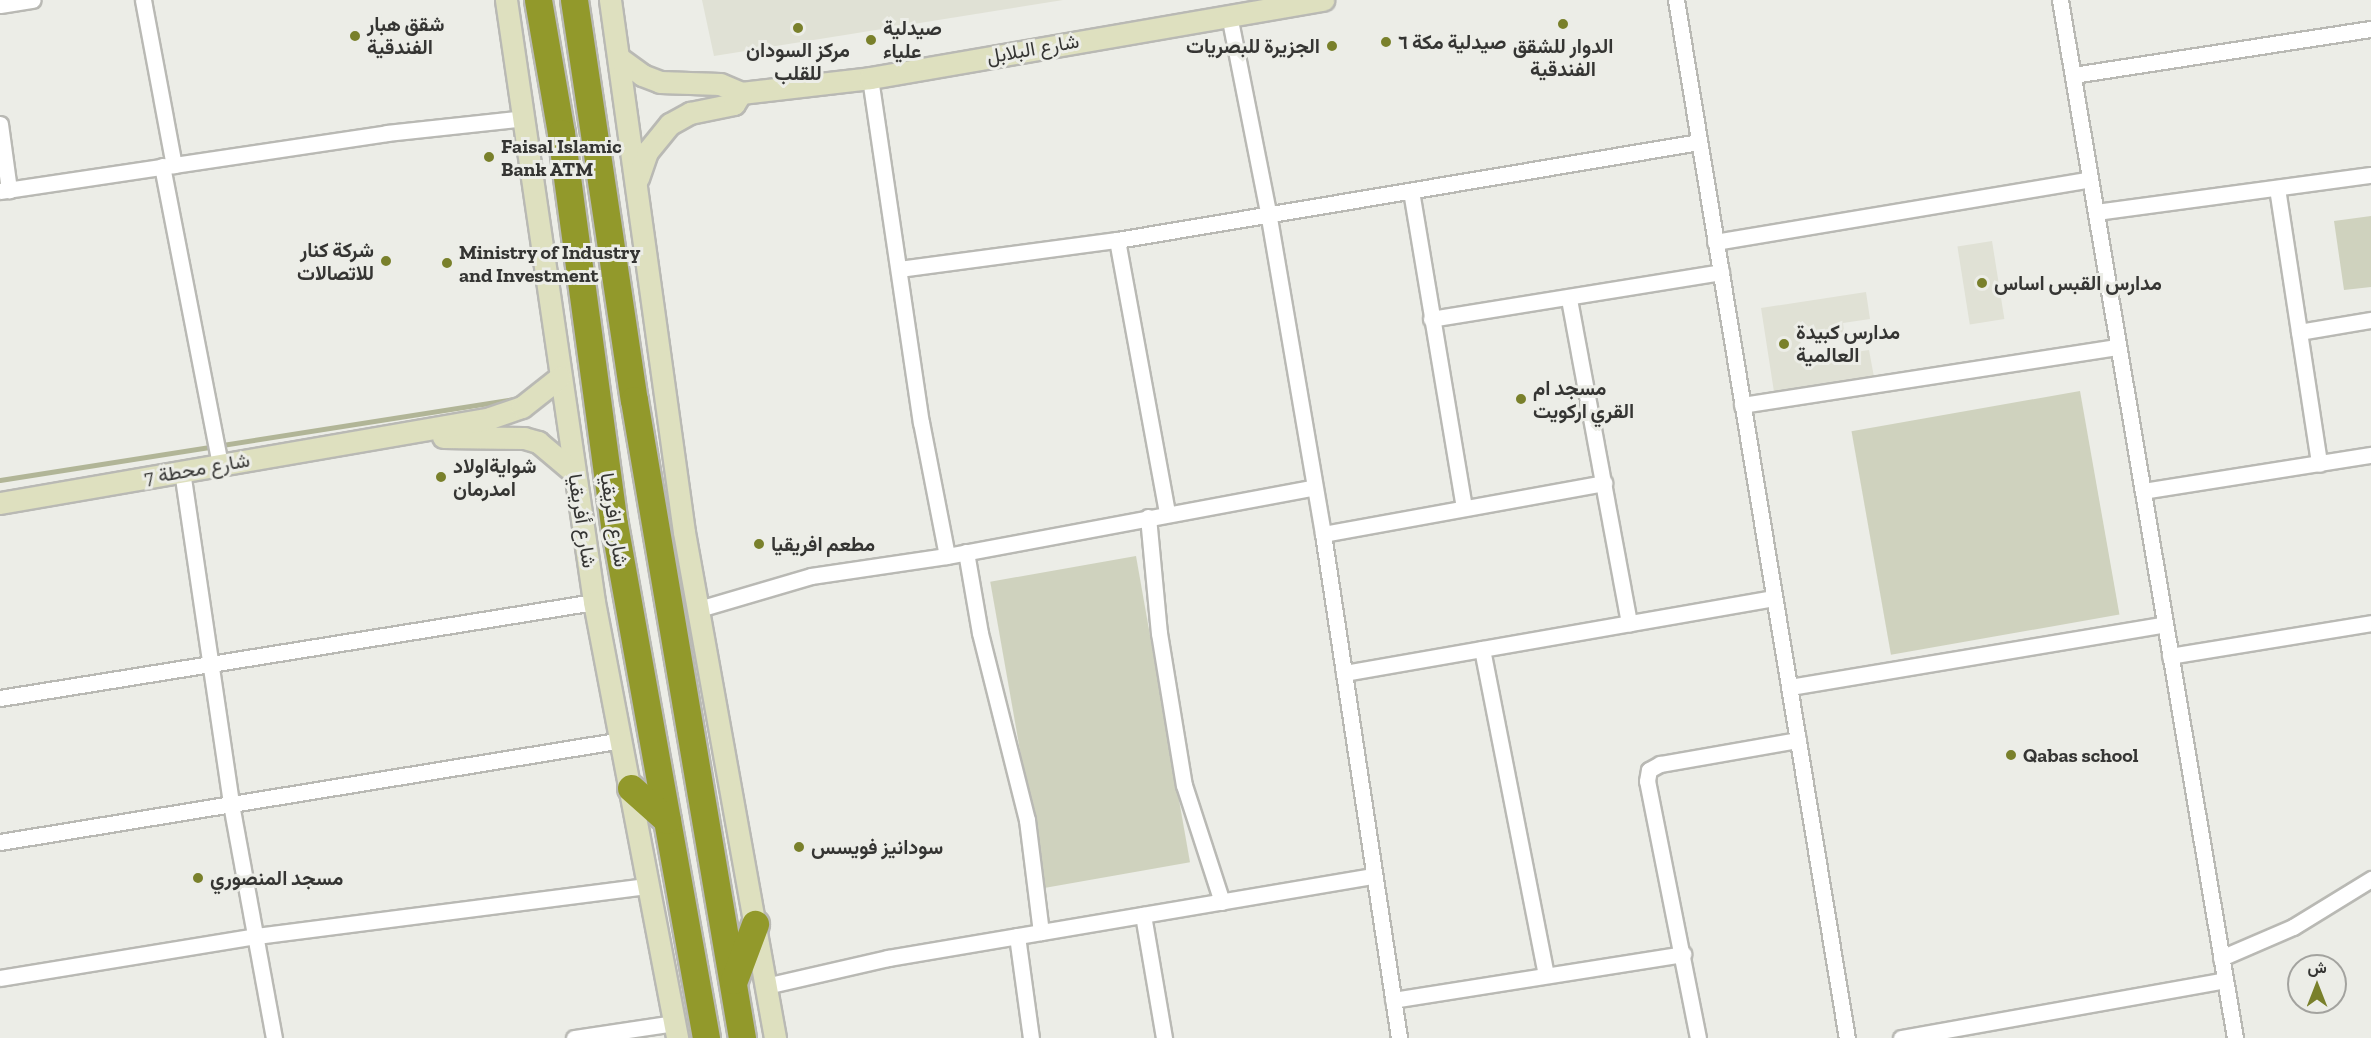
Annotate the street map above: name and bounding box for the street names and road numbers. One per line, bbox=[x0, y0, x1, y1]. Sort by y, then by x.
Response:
street label: شارع البلابل bbox=[985, 29, 1081, 69]
street label: شارع محطة 7 bbox=[142, 448, 252, 490]
street label: شارع افريقيا bbox=[595, 471, 633, 569]
street label: شارع أفريقيا bbox=[563, 472, 601, 570]

